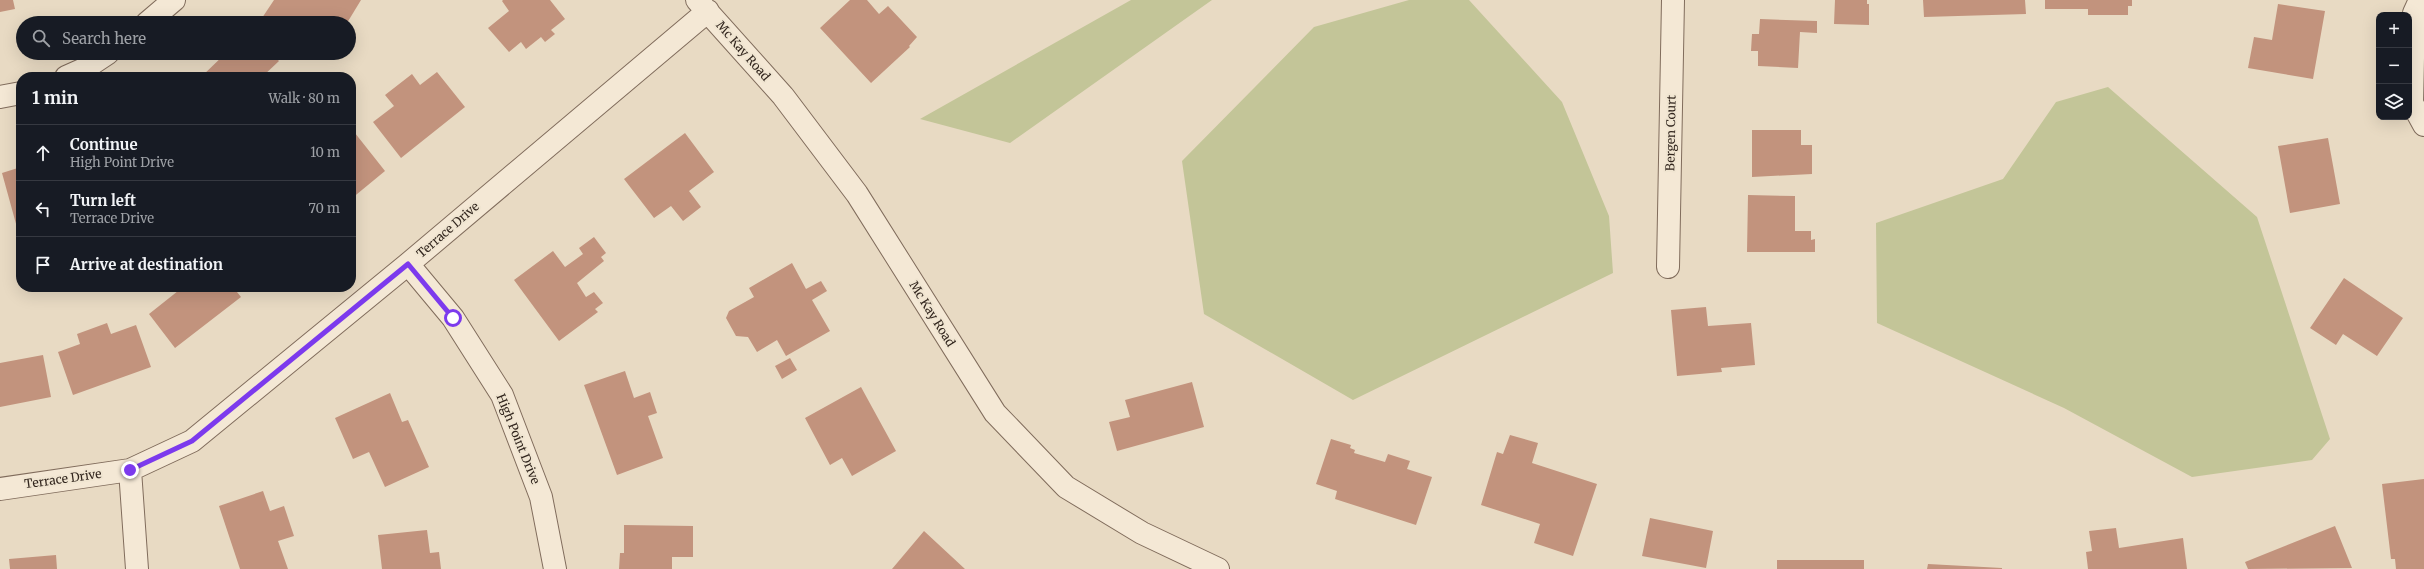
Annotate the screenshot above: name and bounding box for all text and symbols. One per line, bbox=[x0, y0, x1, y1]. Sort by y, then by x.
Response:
map controls bbox=[2376, 12, 2412, 120]
button: + bbox=[2376, 12, 2412, 48]
search box bbox=[16, 16, 356, 60]
street label: Mc Kay Road bbox=[713, 18, 773, 84]
icon: search bbox=[30, 27, 52, 49]
text: Search here bbox=[62, 29, 146, 48]
button: − bbox=[2376, 48, 2412, 84]
button: layers bbox=[2376, 84, 2412, 120]
text: 1 min bbox=[32, 87, 78, 109]
text: Walk · 80 m bbox=[269, 90, 340, 107]
street label: Bergen Court bbox=[1662, 94, 1679, 171]
text: Continue bbox=[70, 135, 138, 154]
icon: ahead bbox=[32, 142, 54, 164]
text: 10 m bbox=[310, 144, 340, 161]
text: High Point Drive bbox=[70, 154, 174, 171]
text: Turn left bbox=[70, 191, 136, 210]
icon: left bbox=[32, 198, 54, 220]
street label: Terrace Drive bbox=[413, 198, 482, 261]
text: 70 m bbox=[309, 200, 340, 217]
text: Terrace Drive bbox=[70, 210, 154, 227]
icon: arrive bbox=[32, 254, 54, 276]
text: Arrive at destination bbox=[70, 255, 223, 274]
street label: Mc Kay Road bbox=[906, 278, 959, 349]
route start bbox=[444, 309, 462, 327]
street label: High Point Drive bbox=[494, 392, 543, 486]
route end bbox=[121, 461, 139, 479]
street label: Terrace Drive bbox=[23, 466, 102, 491]

